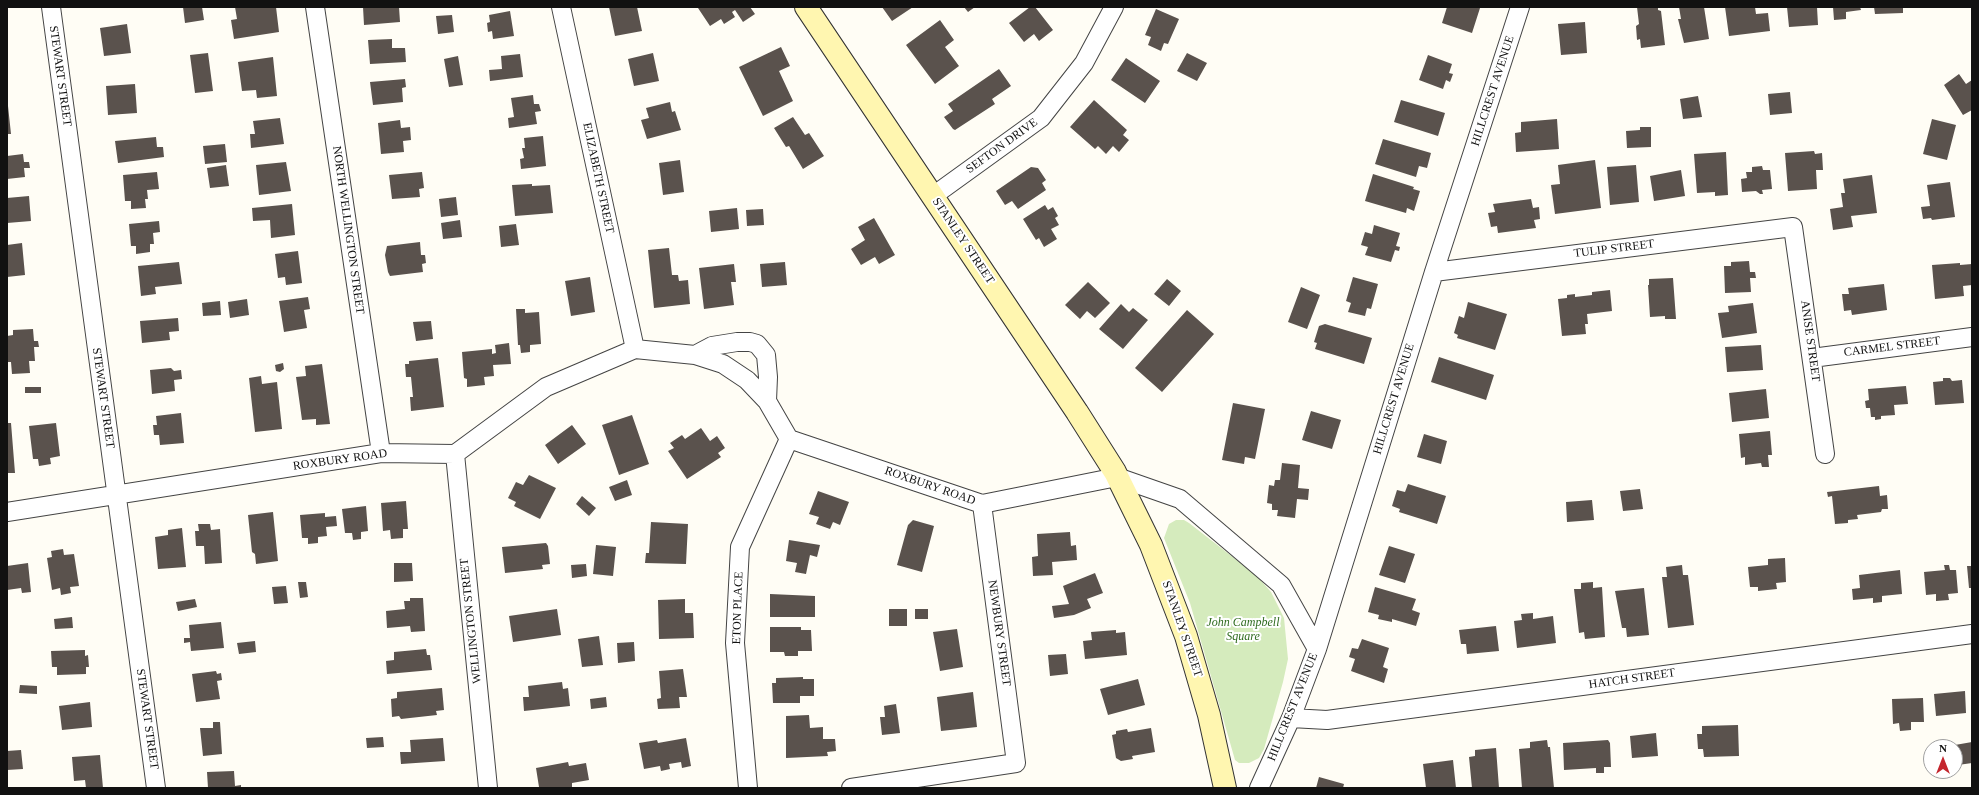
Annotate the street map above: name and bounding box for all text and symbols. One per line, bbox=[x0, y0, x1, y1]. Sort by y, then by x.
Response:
street label: STEWART STREET bbox=[46, 25, 74, 127]
street label: HILLCREST AVENUE bbox=[1468, 34, 1518, 148]
street label: SEFTON DRIVE bbox=[963, 115, 1041, 177]
street label: ELIZABETH STREET bbox=[579, 121, 617, 235]
street label: NORTH WELLINGTON STREET bbox=[329, 145, 367, 315]
street label: STANLEY STREET bbox=[929, 195, 997, 287]
street label: TULIP STREET bbox=[1573, 237, 1655, 261]
street label: ANISE STREET bbox=[1797, 299, 1823, 383]
street label: CARMEL STREET bbox=[1843, 334, 1941, 360]
street label: HILLCREST AVENUE bbox=[1370, 342, 1418, 456]
street label: STEWART STREET bbox=[89, 347, 117, 449]
street label: ROXBURY ROAD bbox=[292, 446, 388, 474]
street label: ROXBURY ROAD bbox=[883, 464, 977, 508]
street label: WELLINGTON STREET bbox=[457, 558, 485, 684]
street label: ETON PLACE bbox=[730, 571, 746, 645]
street label: NEWBURY STREET bbox=[984, 579, 1014, 687]
street label: STANLEY STREET bbox=[1159, 579, 1205, 679]
park label: John Campbell Square bbox=[1207, 616, 1279, 644]
street label: HILLCREST AVENUE bbox=[1265, 651, 1321, 763]
street label: HATCH STREET bbox=[1588, 666, 1676, 692]
street label: STEWART STREET bbox=[133, 668, 161, 770]
north arrow bbox=[1923, 739, 1963, 779]
text: N bbox=[1939, 742, 1947, 754]

